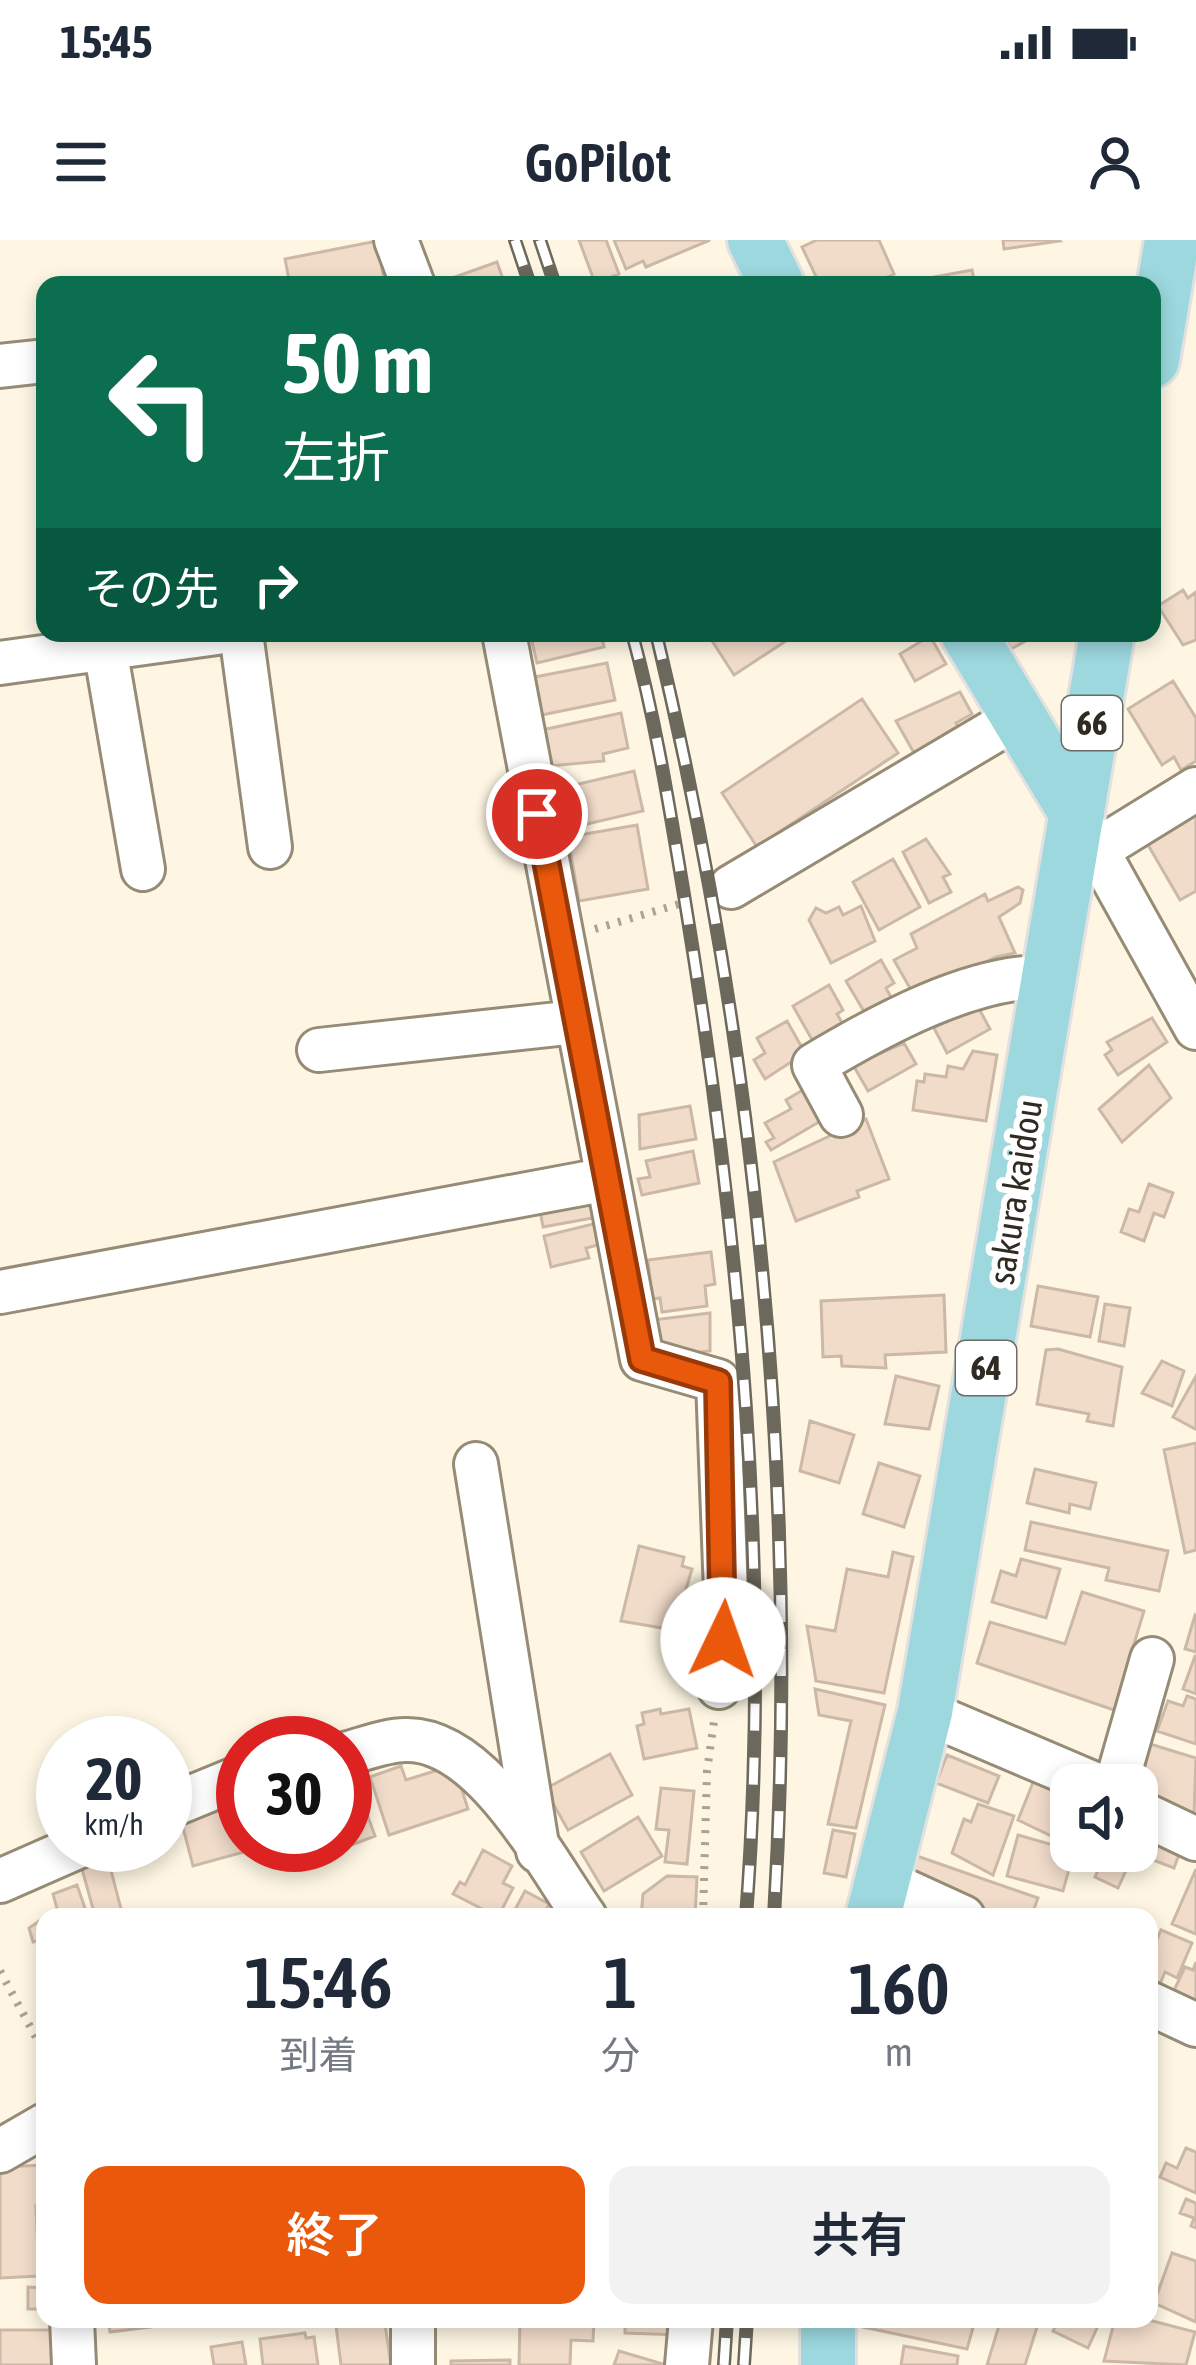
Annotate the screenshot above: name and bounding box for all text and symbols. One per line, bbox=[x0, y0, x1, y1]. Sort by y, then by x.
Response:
text: 15:45 bbox=[60, 16, 153, 68]
icon: menu bbox=[48, 129, 114, 195]
icon: person bbox=[1082, 129, 1148, 195]
text: GoPilot bbox=[525, 132, 671, 193]
text: 50 m bbox=[282, 315, 433, 411]
icon: left bbox=[84, 324, 240, 480]
text: 左折 bbox=[282, 427, 390, 488]
icon: right bbox=[243, 552, 309, 618]
text: その先 bbox=[84, 563, 219, 615]
road number: 66 bbox=[1062, 696, 1122, 750]
pin bbox=[486, 763, 588, 865]
icon: arrive bbox=[504, 781, 570, 847]
street label: sakura kaidou bbox=[980, 1097, 1050, 1287]
road number: 64 bbox=[956, 1341, 1016, 1395]
position arrow bbox=[660, 1577, 786, 1703]
speed limit sign: 30 bbox=[216, 1716, 372, 1872]
text: 20 bbox=[86, 1744, 142, 1813]
map controls bbox=[1050, 1764, 1158, 1872]
button: sound bbox=[1050, 1764, 1158, 1872]
text: km/h bbox=[84, 1807, 144, 1841]
text: 15:46 bbox=[244, 1941, 393, 2023]
text: 1 bbox=[603, 1941, 637, 2023]
text: 160 bbox=[848, 1947, 950, 2029]
text: m bbox=[885, 2030, 913, 2074]
text: 到着 bbox=[279, 2033, 357, 2077]
text: 分 bbox=[601, 2033, 640, 2077]
button: 終了 bbox=[84, 2166, 585, 2304]
button: 共有 bbox=[609, 2166, 1110, 2304]

